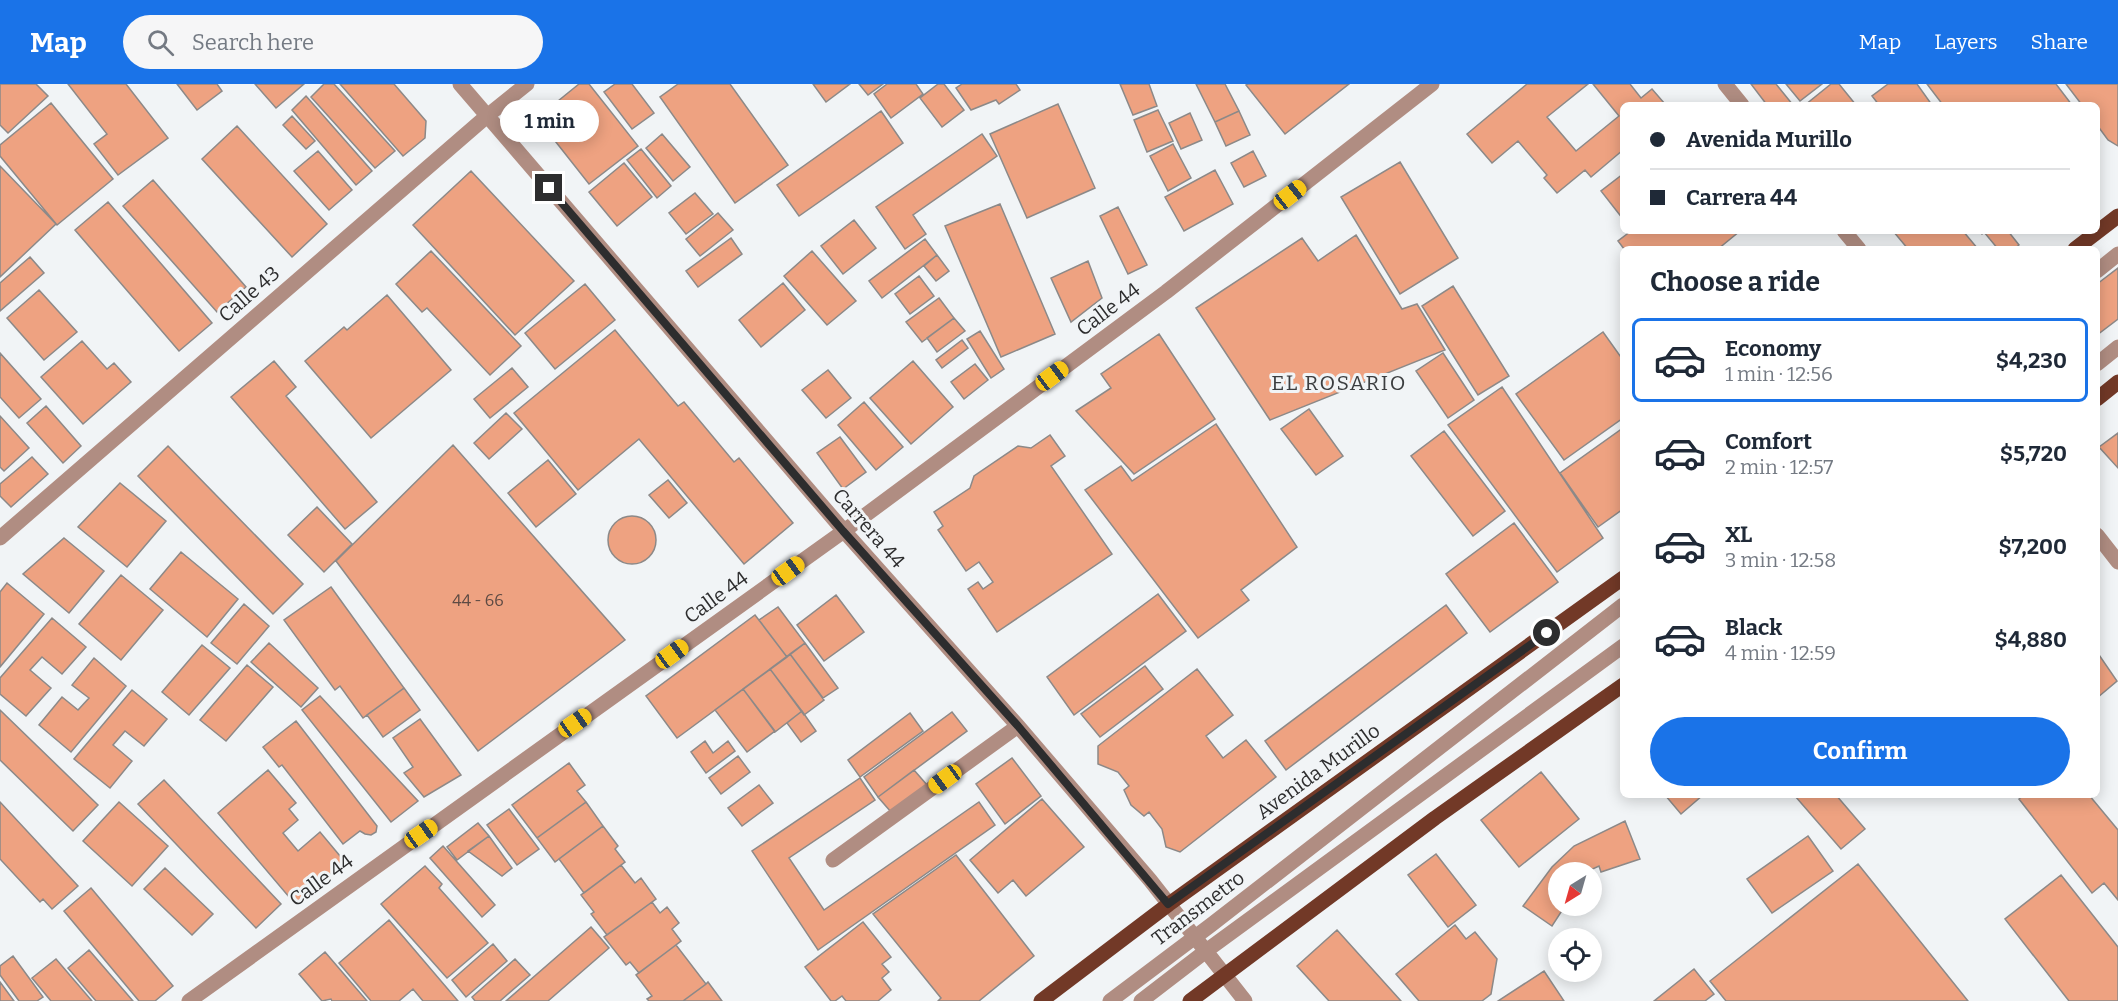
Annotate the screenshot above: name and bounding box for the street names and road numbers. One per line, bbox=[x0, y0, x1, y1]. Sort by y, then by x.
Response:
street label: Calle 43 bbox=[214, 261, 284, 327]
street label: Calle 44 bbox=[1071, 277, 1145, 341]
street label: Carrera 44 bbox=[828, 483, 910, 573]
street label: Calle 44 bbox=[679, 566, 753, 628]
street label: Avenida Murillo bbox=[1251, 718, 1385, 824]
street label: Calle 44 bbox=[284, 849, 358, 911]
street label: Transmetro bbox=[1147, 865, 1249, 951]

